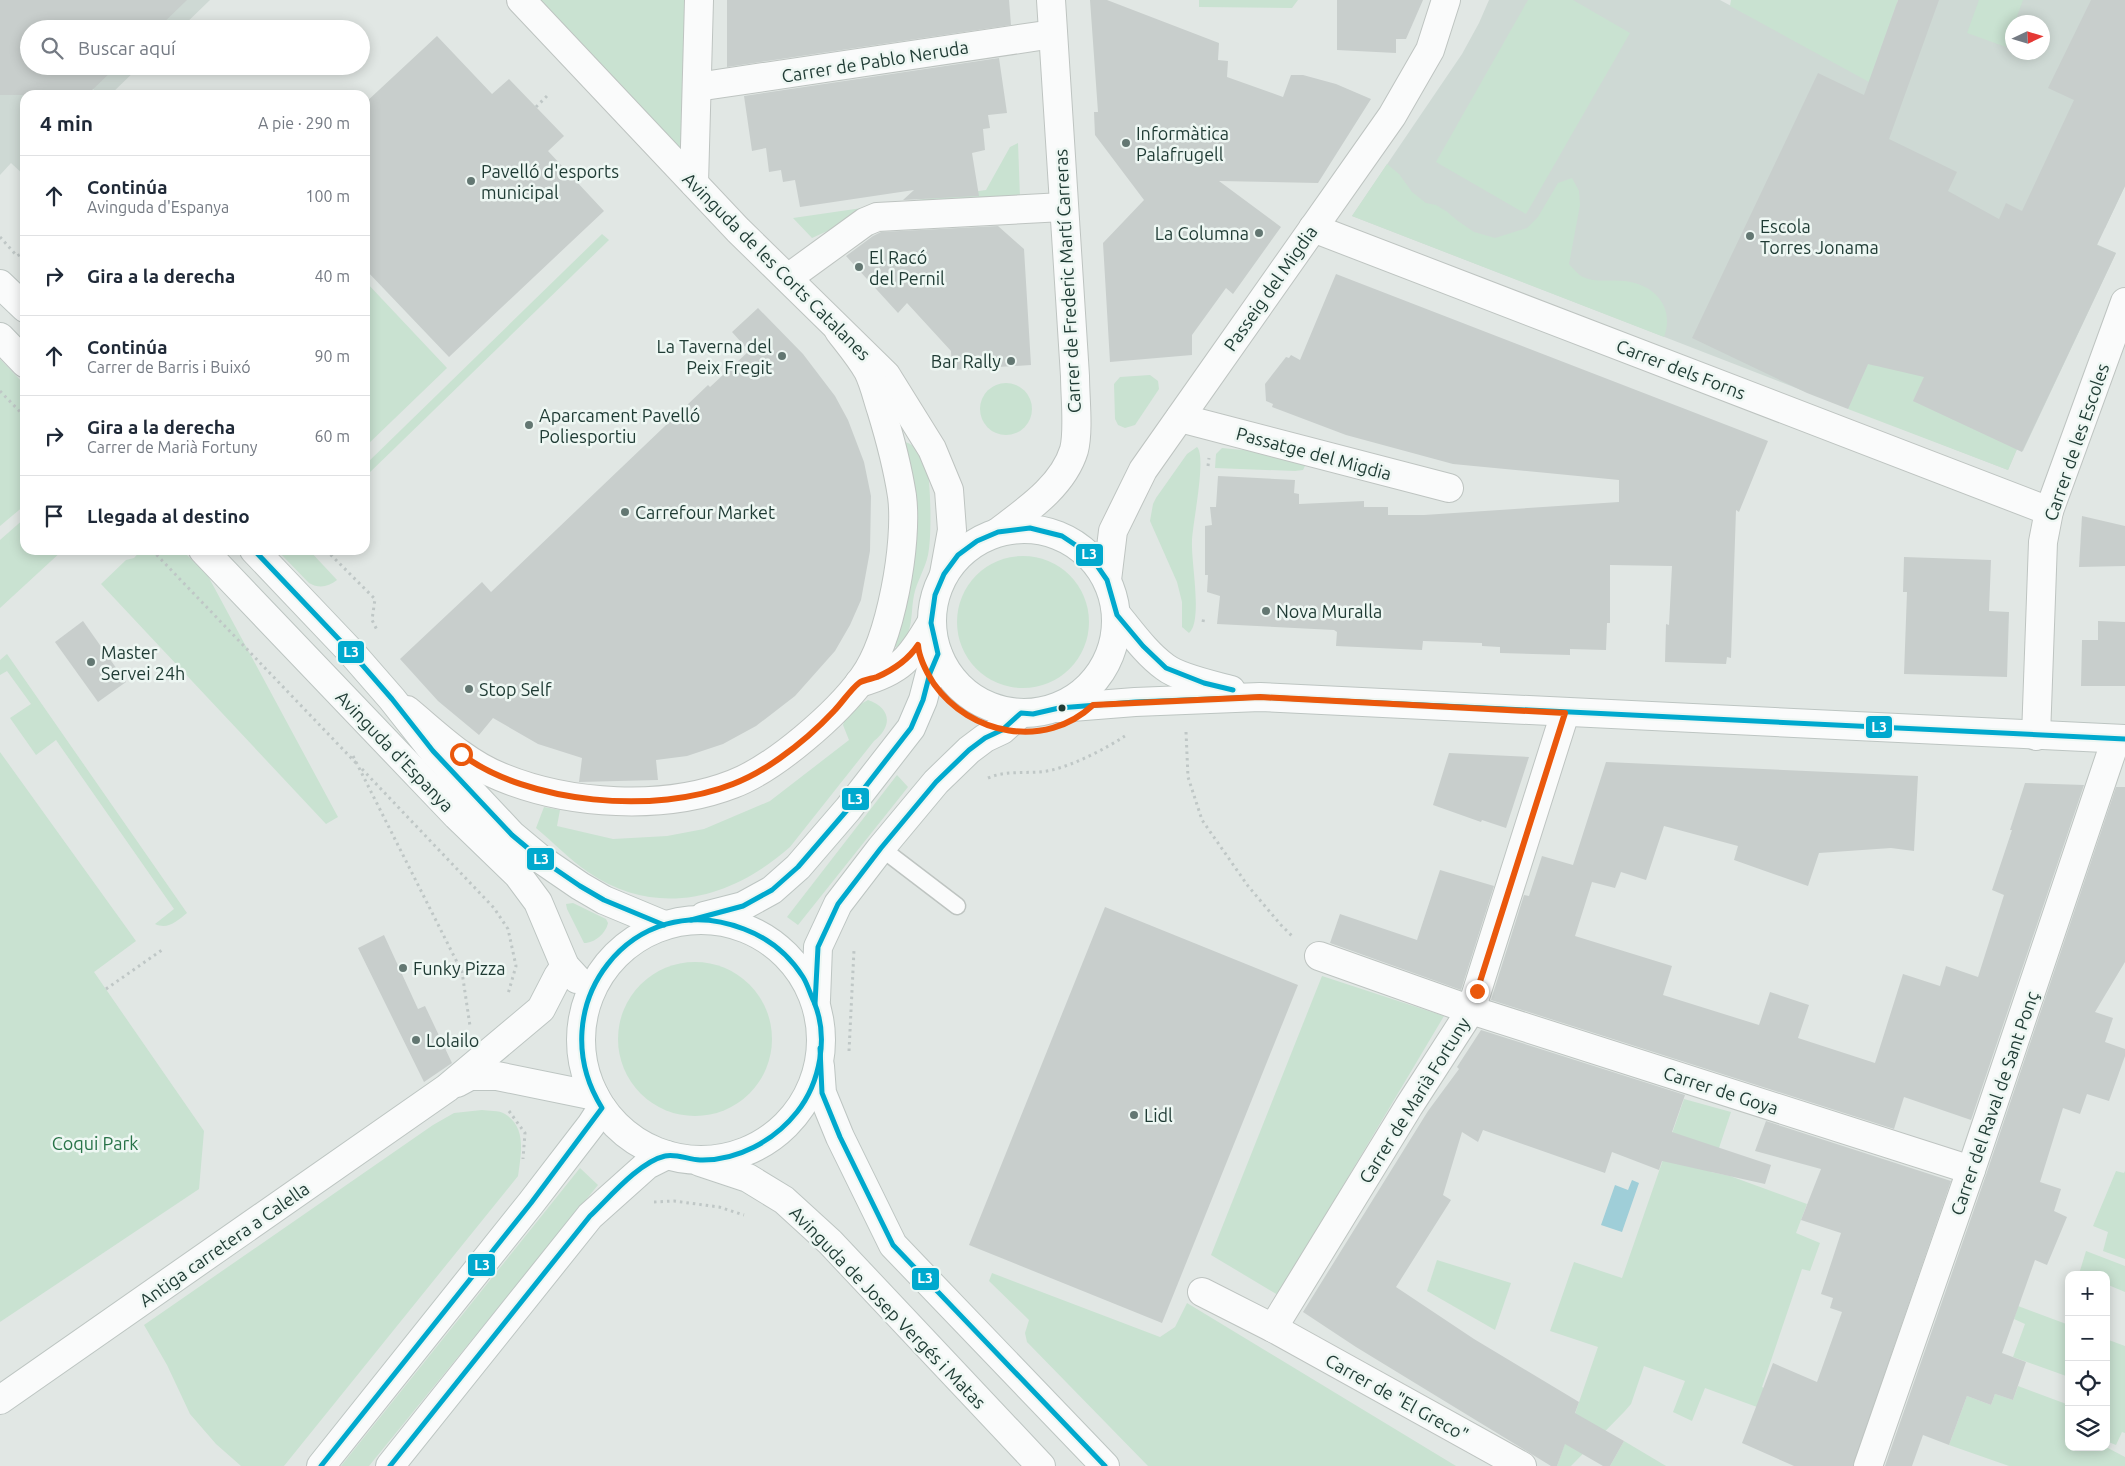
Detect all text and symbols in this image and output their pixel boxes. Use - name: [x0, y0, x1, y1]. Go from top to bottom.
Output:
- north arrow: [2005, 15, 2050, 60]
- search box: [20, 20, 370, 75]
- icon: search: [38, 34, 66, 62]
- street label: Carrer de Pablo Neruda: [780, 36, 970, 86]
- text: Buscar aquí: [78, 37, 176, 59]
- text: 4 min: [40, 111, 93, 135]
- text: A pie · 290 m: [258, 114, 350, 132]
- place label: Informàtica Palafrugell: [1136, 123, 1229, 164]
- marker: Informàtica Palafrugell: [1120, 137, 1132, 149]
- street label: Carrer de Frederic Martí Carreras: [1050, 148, 1084, 414]
- place label: Pavelló d'esports municipal: [481, 161, 619, 202]
- street label: Avinguda de les Corts Catalanes: [679, 168, 875, 364]
- marker: Pavelló d'esports municipal: [465, 175, 477, 187]
- text: Continúa: [87, 176, 168, 198]
- icon: ahead: [40, 182, 68, 210]
- text: 100 m: [305, 187, 350, 205]
- text: Avinguda d'Espanya: [87, 198, 229, 216]
- place label: Escola Torres Jonama: [1760, 216, 1879, 257]
- street label: Passeig del Migdia: [1219, 222, 1321, 354]
- place label: La Columna: [1155, 223, 1249, 243]
- marker: La Columna: [1253, 227, 1265, 239]
- marker: Escola Torres Jonama: [1744, 230, 1756, 242]
- place label: El Racó del Pernil: [869, 247, 945, 288]
- marker: El Racó del Pernil: [853, 261, 865, 273]
- icon: right: [40, 262, 68, 290]
- text: Gira a la derecha: [87, 265, 235, 287]
- text: 40 m: [314, 267, 350, 285]
- street label: Carrer dels Forns: [1614, 335, 1749, 403]
- text: Continúa: [87, 336, 168, 358]
- place label: La Taverna del Peix Fregit: [657, 336, 772, 377]
- icon: ahead: [40, 342, 68, 370]
- text: 90 m: [314, 347, 350, 365]
- marker: La Taverna del Peix Fregit: [776, 350, 788, 362]
- place label: Bar Rally: [931, 351, 1001, 371]
- marker: Bar Rally: [1005, 355, 1017, 367]
- text: Carrer de Barris i Buixó: [87, 358, 251, 376]
- street label: Carrer de les Escoles: [2040, 360, 2112, 523]
- place label: Aparcament Pavelló Poliesportiu: [539, 405, 700, 446]
- text: Gira a la derecha: [87, 416, 235, 438]
- marker: Aparcament Pavelló Poliesportiu: [523, 419, 535, 431]
- icon: right: [40, 422, 68, 450]
- street label: Passatge del Migdia: [1234, 423, 1394, 483]
- text: 60 m: [314, 427, 350, 445]
- text: Carrer de Marià Fortuny: [87, 438, 258, 456]
- icon: arrive: [40, 502, 68, 530]
- place label: Carrefour Market: [635, 502, 775, 522]
- text: Llegada al destino: [87, 505, 250, 527]
- marker: Carrefour Market: [619, 506, 631, 518]
- line badge: L3: [1075, 543, 1104, 567]
- text: L3: [1081, 546, 1097, 562]
- place label: Nova Muralla: [1276, 601, 1382, 621]
- marker: Nova Muralla: [1260, 605, 1272, 617]
- line badge: L3: [337, 640, 365, 664]
- place label: Master Servei 24h: [101, 642, 185, 683]
- text: L3: [343, 644, 359, 660]
- marker: Master Servei 24h: [85, 656, 97, 668]
- place label: Stop Self: [479, 679, 552, 699]
- marker: Stop Self: [463, 683, 475, 695]
- street label: Avinguda d'Espanya: [332, 686, 458, 816]
- unlabelled marker: [1057, 703, 1067, 713]
- line badge: L3: [1865, 715, 1893, 739]
- text: L3: [1871, 719, 1887, 735]
- route start: [450, 743, 473, 766]
- line badge: L3: [841, 787, 870, 811]
- text: L3: [847, 791, 863, 807]
- line badge: L3: [526, 847, 555, 871]
- text: L3: [533, 851, 549, 867]
- place label: Funky Pizza: [413, 958, 506, 978]
- marker: Funky Pizza: [397, 962, 409, 974]
- route end: [1466, 980, 1489, 1003]
- street label: Carrer del Raval de Sant Ponç: [1946, 988, 2042, 1218]
- street label: Carrer de Marià Fortuny: [1355, 1013, 1473, 1187]
- place label: Lolailo: [426, 1030, 479, 1050]
- marker: Lolailo: [410, 1034, 422, 1046]
- street label: Carrer de Goya: [1661, 1062, 1781, 1118]
- place label: Lidl: [1144, 1105, 1173, 1125]
- marker: Lidl: [1128, 1109, 1140, 1121]
- park label: Coqui Park: [52, 1133, 138, 1153]
- street label: Antiga carretera a Calella: [135, 1178, 313, 1310]
- street label: Avinguda de Josep Vergés i Matas: [786, 1202, 990, 1412]
- line badge: L3: [467, 1253, 496, 1277]
- text: L3: [474, 1257, 490, 1273]
- line badge: L3: [911, 1267, 940, 1291]
- text: L3: [917, 1270, 933, 1286]
- map controls: [2065, 1271, 2110, 1451]
- button: +: [2065, 1271, 2110, 1316]
- button: −: [2065, 1316, 2110, 1361]
- street label: Carrer de "El Greco": [1322, 1349, 1472, 1445]
- button: locate: [2065, 1361, 2110, 1406]
- button: layers: [2065, 1406, 2110, 1451]

